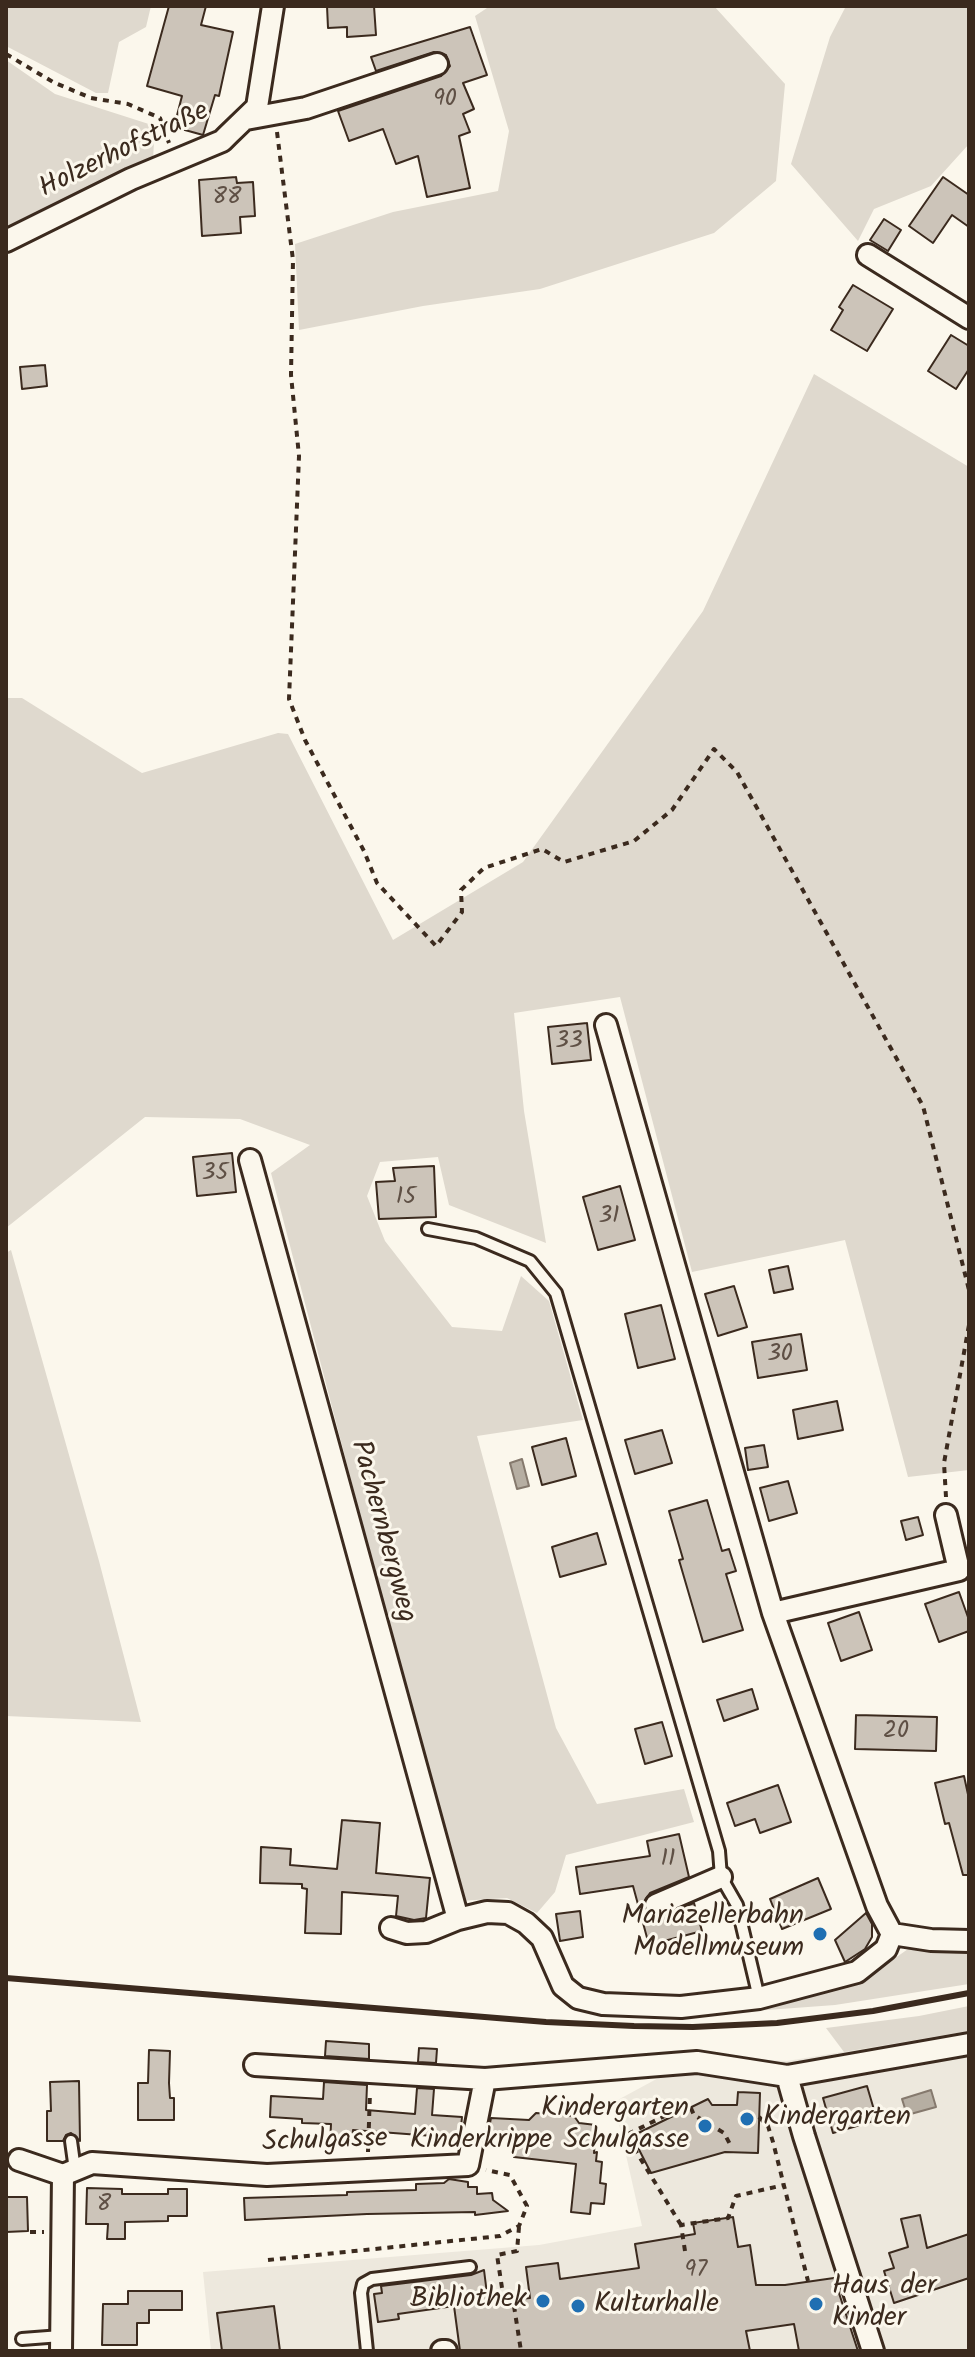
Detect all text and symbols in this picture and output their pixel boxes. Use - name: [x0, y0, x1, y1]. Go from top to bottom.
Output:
- house number: 90: [433, 87, 457, 115]
- street label: Holzerhofstraße: [35, 96, 215, 208]
- house number: 88: [213, 185, 241, 213]
- house number: 33: [555, 1029, 583, 1057]
- house number: 35: [202, 1161, 228, 1189]
- house number: 15: [396, 1185, 416, 1213]
- house number: 31: [598, 1204, 620, 1232]
- house number: 30: [767, 1342, 793, 1370]
- street label: Pachernbergweg: [341, 1437, 421, 1627]
- house number: 20: [883, 1719, 909, 1747]
- house number: 11: [660, 1847, 676, 1875]
- place label: Mariazellerbahn Modellmuseum: [621, 1901, 804, 1967]
- marker: Mariazellerbahn Modellmuseum: [811, 1925, 829, 1943]
- place label: Kindergarten Kinderkrippe Schulgasse: [410, 2093, 689, 2159]
- place label: Kindergarten: [763, 2102, 911, 2136]
- marker: Kindergarten: [738, 2110, 756, 2128]
- marker: Kindergarten Kinderkrippe Schulgasse: [696, 2117, 714, 2135]
- street label: Schulgasse: [262, 2124, 388, 2162]
- house number: 8: [97, 2192, 111, 2220]
- house number: 97: [685, 2258, 707, 2286]
- place label: Haus der Kinder: [832, 2271, 936, 2337]
- place label: Bibliothek: [410, 2284, 527, 2318]
- place label: Kulturhalle: [594, 2289, 719, 2323]
- marker: Bibliothek: [534, 2292, 552, 2310]
- marker: Haus der Kinder: [807, 2295, 825, 2313]
- marker: Kulturhalle: [569, 2297, 587, 2315]

